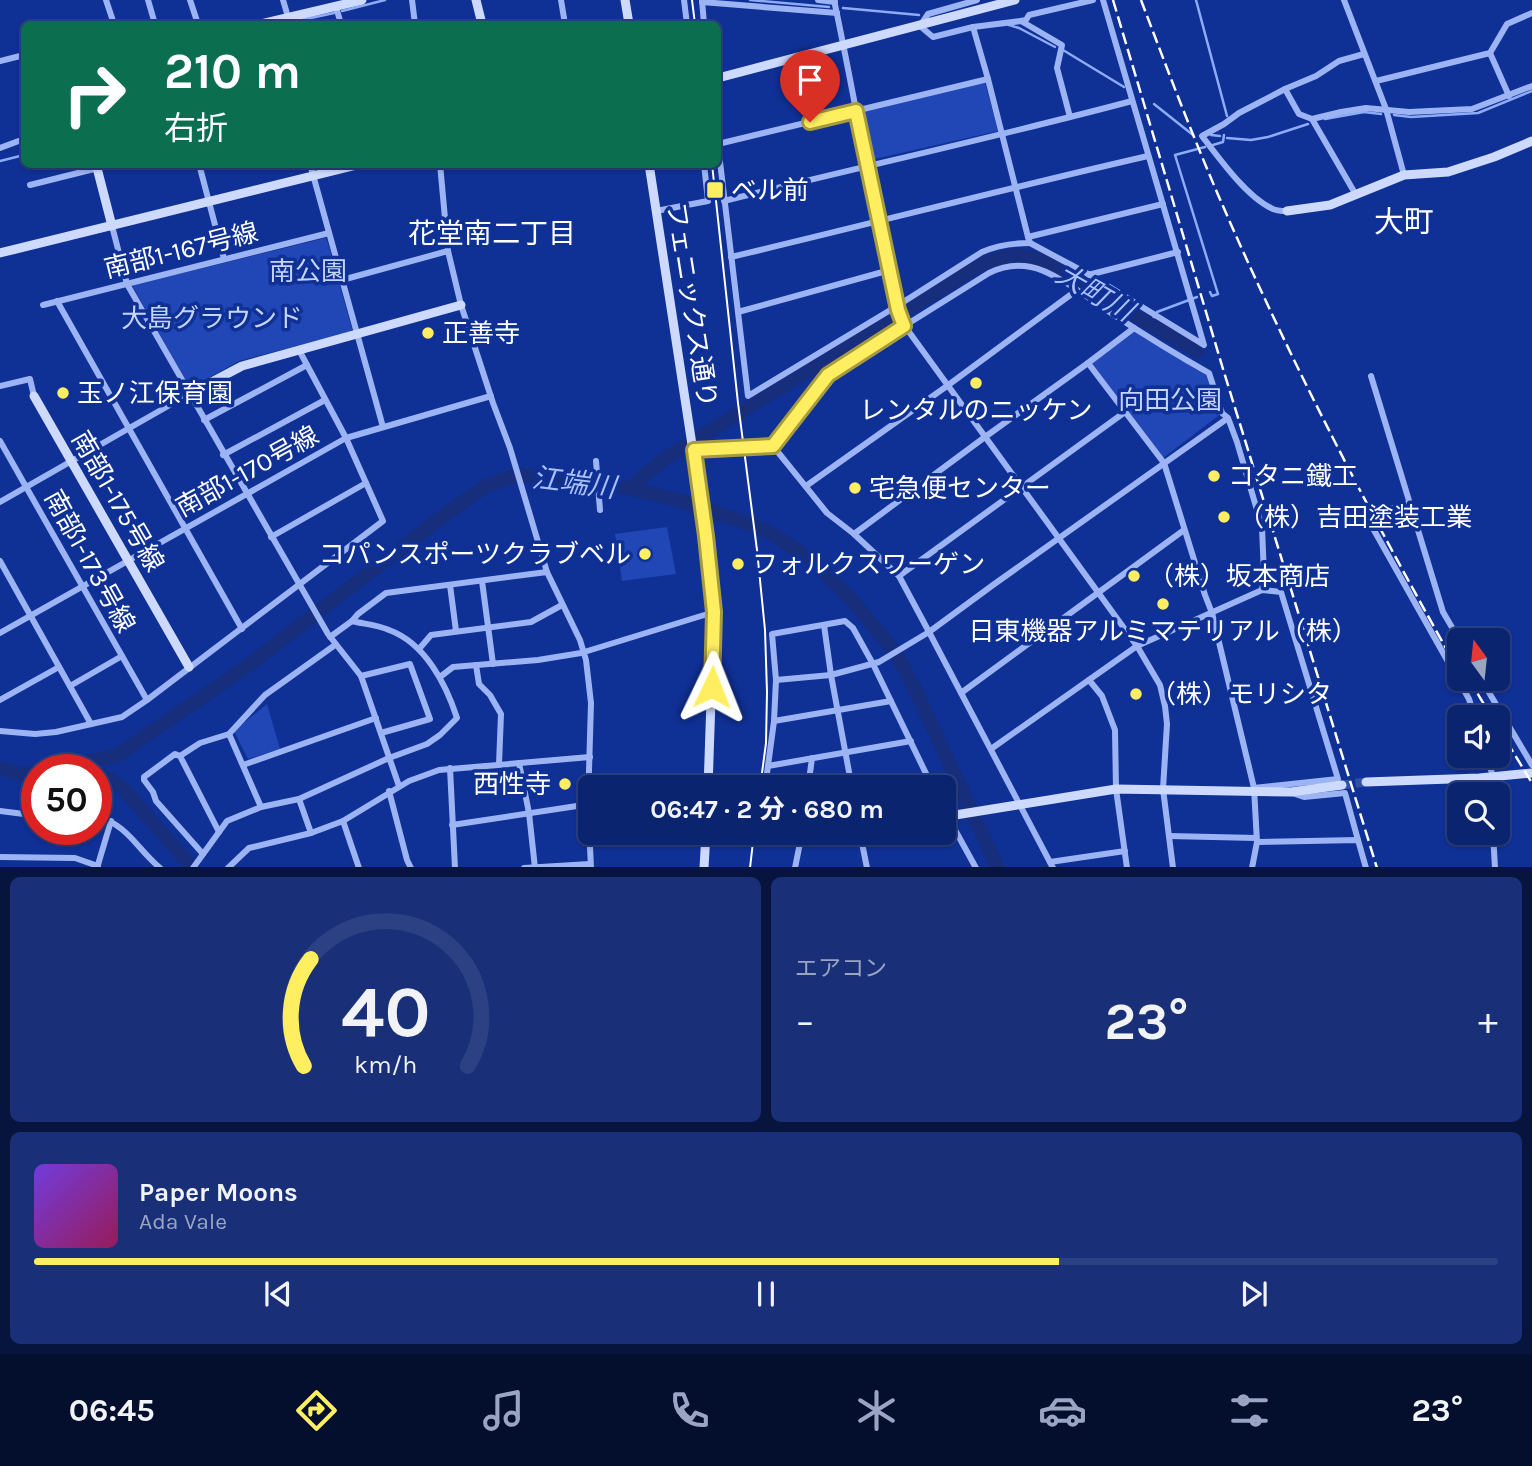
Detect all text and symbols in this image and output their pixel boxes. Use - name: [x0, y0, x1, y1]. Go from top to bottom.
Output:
- text: 210 m: [164, 43, 301, 100]
- icon: right: [49, 49, 140, 140]
- pin: [780, 50, 840, 122]
- icon: arrive: [791, 61, 829, 99]
- text: 右折: [164, 110, 228, 147]
- place label: ベル前: [731, 175, 809, 206]
- marker: ベル前: [705, 180, 725, 200]
- street label: フェニックス通り: [660, 200, 723, 410]
- district label: 大町: [1374, 204, 1434, 240]
- street label: 南部1-167号線: [101, 216, 261, 285]
- district label: 花堂南二丁目: [408, 217, 576, 250]
- park label: 南公園: [269, 256, 347, 287]
- water label: 大町川: [1050, 257, 1142, 329]
- park label: 大島グラウンド: [121, 303, 303, 334]
- place label: 正善寺: [442, 318, 520, 349]
- marker: 正善寺: [420, 325, 436, 341]
- marker: レンタルのニッケン: [968, 375, 984, 391]
- place label: 玉ノ江保育園: [77, 378, 233, 409]
- marker: 玉ノ江保育園: [55, 385, 71, 401]
- park label: 向田公園: [1118, 385, 1222, 416]
- place label: レンタルのニッケン: [859, 395, 1093, 426]
- street label: 南部1-170号線: [171, 420, 324, 523]
- street label: 南部1-175号線: [65, 425, 170, 577]
- water label: 江端川: [530, 461, 621, 504]
- place label: コタニ鐵工: [1228, 461, 1358, 492]
- marker: コタニ鐵工: [1206, 468, 1222, 484]
- place label: 宅急便センター: [869, 473, 1051, 504]
- marker: 宅急便センター: [847, 480, 863, 496]
- street label: 南部1-173号線: [38, 485, 141, 638]
- place label: （株）吉田塗装工業: [1238, 502, 1472, 533]
- marker: （株）吉田塗装工業: [1216, 509, 1232, 525]
- place label: コパンスポーツクラブベル: [319, 539, 631, 570]
- marker: コパンスポーツクラブベル: [637, 546, 653, 562]
- place label: フォルクスワーゲン: [752, 549, 985, 580]
- marker: フォルクスワーゲン: [730, 556, 746, 572]
- place label: （株）坂本商店: [1148, 561, 1330, 592]
- marker: （株）坂本商店: [1126, 568, 1142, 584]
- marker: 日東機器アルミマテリアル（株）: [1155, 596, 1171, 612]
- place label: 日東機器アルミマテリアル（株）: [968, 616, 1358, 647]
- north arrow: [1447, 628, 1510, 691]
- map controls: [1447, 628, 1510, 845]
- position arrow: [675, 650, 749, 724]
- place label: （株）モリシタ: [1150, 679, 1332, 710]
- marker: （株）モリシタ: [1128, 686, 1144, 702]
- button: sound: [1447, 705, 1510, 768]
- speed limit sign: 50: [21, 754, 112, 845]
- place label: 西性寺: [473, 769, 551, 800]
- marker: 西性寺: [557, 776, 573, 792]
- button: search: [1447, 782, 1510, 845]
- text: 06:47 · 2 分 · 680 m: [650, 794, 884, 825]
- text: エアコン: [795, 955, 887, 982]
- text: 40: [341, 969, 430, 1054]
- text: 23°: [1104, 991, 1189, 1052]
- text: −: [795, 999, 815, 1044]
- text: +: [1478, 999, 1498, 1044]
- text: km/h: [354, 1049, 417, 1078]
- text: Paper Moons: [139, 1177, 298, 1208]
- text: Ada Vale: [139, 1208, 227, 1235]
- icon: previous: [259, 1275, 297, 1313]
- icon: pause: [747, 1275, 785, 1313]
- icon: next: [1235, 1275, 1273, 1313]
- icon: directions: [292, 1386, 341, 1435]
- icon: music: [479, 1386, 528, 1435]
- icon: phone: [665, 1386, 714, 1435]
- icon: climate: [852, 1386, 901, 1435]
- icon: car: [1038, 1386, 1087, 1435]
- icon: filters: [1225, 1386, 1274, 1435]
- text: 06:45: [69, 1392, 155, 1429]
- text: 23°: [1411, 1392, 1463, 1429]

